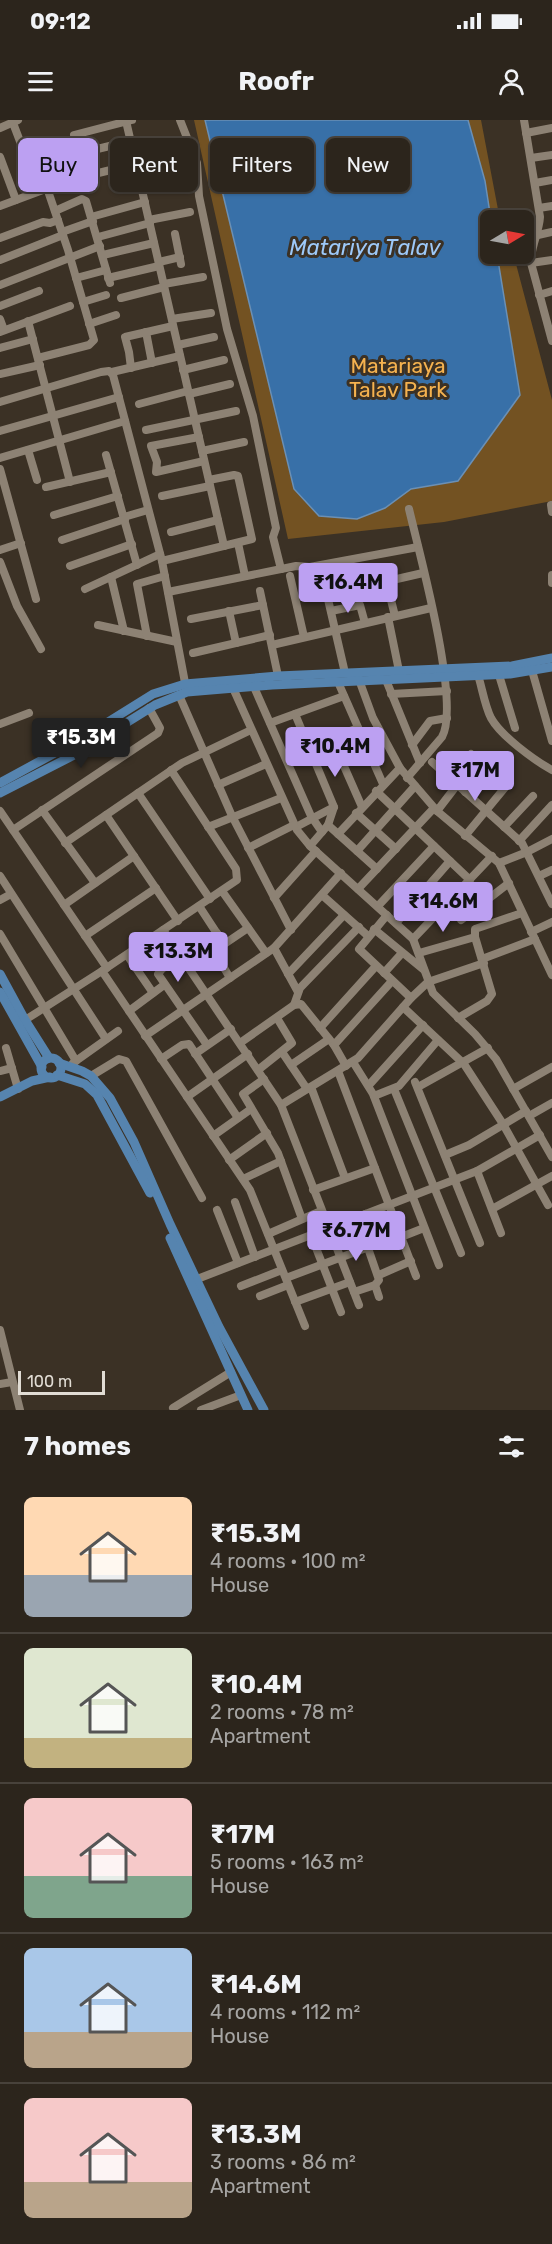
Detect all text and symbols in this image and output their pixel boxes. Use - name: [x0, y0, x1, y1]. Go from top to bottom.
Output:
- text: 09:12: [30, 8, 91, 35]
- icon: menu: [24, 65, 57, 98]
- text: Roofr: [238, 65, 314, 97]
- icon: person: [495, 65, 528, 98]
- chip: Buy: [18, 138, 98, 192]
- chip: Rent: [110, 138, 198, 192]
- chip: Filters: [210, 138, 314, 192]
- chip: New: [326, 138, 410, 192]
- north arrow: [480, 210, 534, 264]
- map controls: [480, 210, 534, 264]
- water label: Matariya Talav: [289, 234, 442, 261]
- park label: Matariaya Talav Park: [349, 353, 447, 402]
- pin: ₹16.4M: [299, 563, 397, 614]
- text: ₹16.4M: [313, 570, 383, 594]
- pin: ₹15.3M: [32, 718, 130, 769]
- text: ₹15.3M: [46, 725, 116, 749]
- pin: ₹10.4M: [286, 727, 384, 778]
- text: ₹10.4M: [299, 734, 371, 758]
- pin: ₹17M: [439, 751, 511, 802]
- text: ₹17M: [450, 758, 500, 782]
- pin: ₹14.6M: [394, 882, 492, 933]
- text: ₹14.6M: [408, 889, 478, 913]
- pin: ₹13.3M: [129, 932, 227, 983]
- text: ₹13.3M: [143, 939, 213, 963]
- pin: ₹6.77M: [307, 1211, 405, 1262]
- text: ₹6.77M: [321, 1218, 391, 1242]
- scale bar: [18, 1368, 105, 1396]
- text: 100 m: [27, 1372, 72, 1391]
- icon: filters: [495, 1430, 528, 1463]
- text: 7 homes: [24, 1431, 131, 1462]
- text: ₹15.3M: [210, 1518, 301, 1549]
- icon: home: [72, 1521, 144, 1593]
- text: 4 rooms · 100 m²: [210, 1549, 366, 1573]
- text: House: [210, 1573, 269, 1597]
- text: ₹10.4M: [210, 1669, 303, 1700]
- icon: home: [72, 1672, 144, 1744]
- text: 2 rooms · 78 m²: [210, 1700, 354, 1724]
- text: Apartment: [210, 1724, 311, 1748]
- text: ₹17M: [210, 1819, 275, 1850]
- icon: home: [72, 1822, 144, 1894]
- text: 5 rooms · 163 m²: [210, 1850, 364, 1874]
- text: House: [210, 1874, 269, 1898]
- text: ₹14.6M: [210, 1969, 302, 2000]
- icon: home: [72, 1972, 144, 2044]
- text: 4 rooms · 112 m²: [210, 2000, 360, 2024]
- text: House: [210, 2024, 269, 2048]
- text: ₹13.3M: [210, 2119, 302, 2150]
- icon: home: [72, 2122, 144, 2194]
- text: 3 rooms · 86 m²: [210, 2150, 356, 2174]
- text: Apartment: [210, 2174, 311, 2198]

